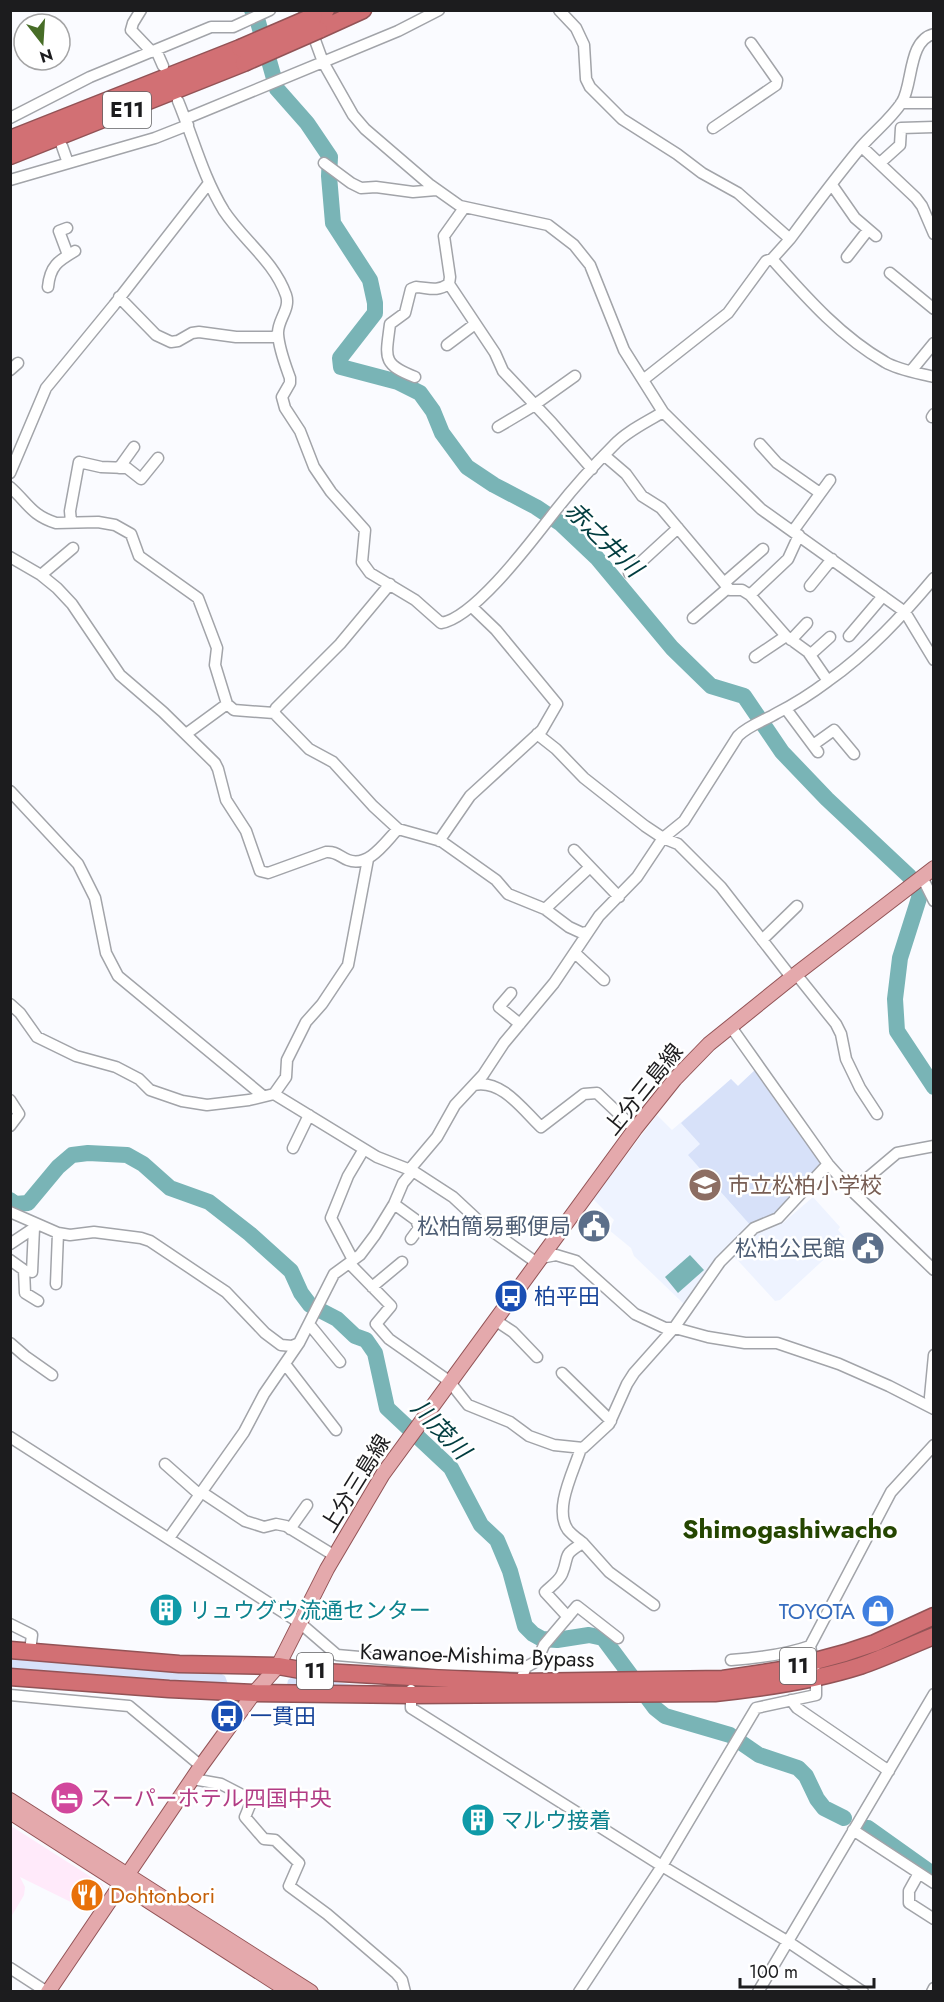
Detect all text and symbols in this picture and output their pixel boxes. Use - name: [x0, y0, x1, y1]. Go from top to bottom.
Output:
- north arrow: [12, 12, 72, 72]
- text: N: [37, 43, 56, 69]
- road number: E11: [103, 92, 151, 128]
- water label: 赤之井川: [557, 493, 653, 587]
- street label: 上分三島線: [596, 1036, 690, 1142]
- school or university icon: 市立松柏小学校: [687, 1167, 723, 1203]
- place label: 市立松柏小学校: [728, 1169, 882, 1201]
- public building icon: 松柏簡易郵便局: [576, 1208, 612, 1244]
- place label: 松柏簡易郵便局: [417, 1210, 571, 1242]
- public building icon: 松柏公民館: [850, 1230, 886, 1266]
- place label: 松柏公民館: [735, 1232, 845, 1264]
- bus stop icon: 柏平田: [493, 1278, 529, 1314]
- place label: 柏平田: [534, 1280, 600, 1312]
- water label: 川茂川: [403, 1391, 481, 1469]
- street label: 上分三島線: [312, 1428, 398, 1538]
- district label: Shimogashiwacho: [682, 1510, 898, 1548]
- building icon: リュウグウ流通センター: [148, 1592, 184, 1628]
- shop icon: TOYOTA: [860, 1593, 896, 1629]
- place label: リュウグウ流通センター: [189, 1594, 431, 1626]
- place label: TOYOTA: [779, 1595, 855, 1627]
- street label: Kawanoe-Mishima Bypass: [359, 1635, 595, 1675]
- road number: 11: [780, 1648, 816, 1684]
- road number: 11: [297, 1653, 333, 1689]
- bus stop icon: 一貫田: [209, 1698, 245, 1734]
- place label: 一貫田: [250, 1700, 316, 1732]
- hotel icon: スーパーホテル四国中央: [49, 1780, 85, 1816]
- place label: スーパーホテル四国中央: [90, 1782, 332, 1814]
- building icon: マルウ接着: [460, 1802, 496, 1838]
- place label: マルウ接着: [501, 1804, 611, 1836]
- restaurant icon: Dohtonbori: [69, 1877, 105, 1913]
- place label: Dohtonbori: [110, 1879, 215, 1911]
- scale bar: [740, 1951, 874, 1989]
- text: 100 m: [749, 1959, 798, 1985]

